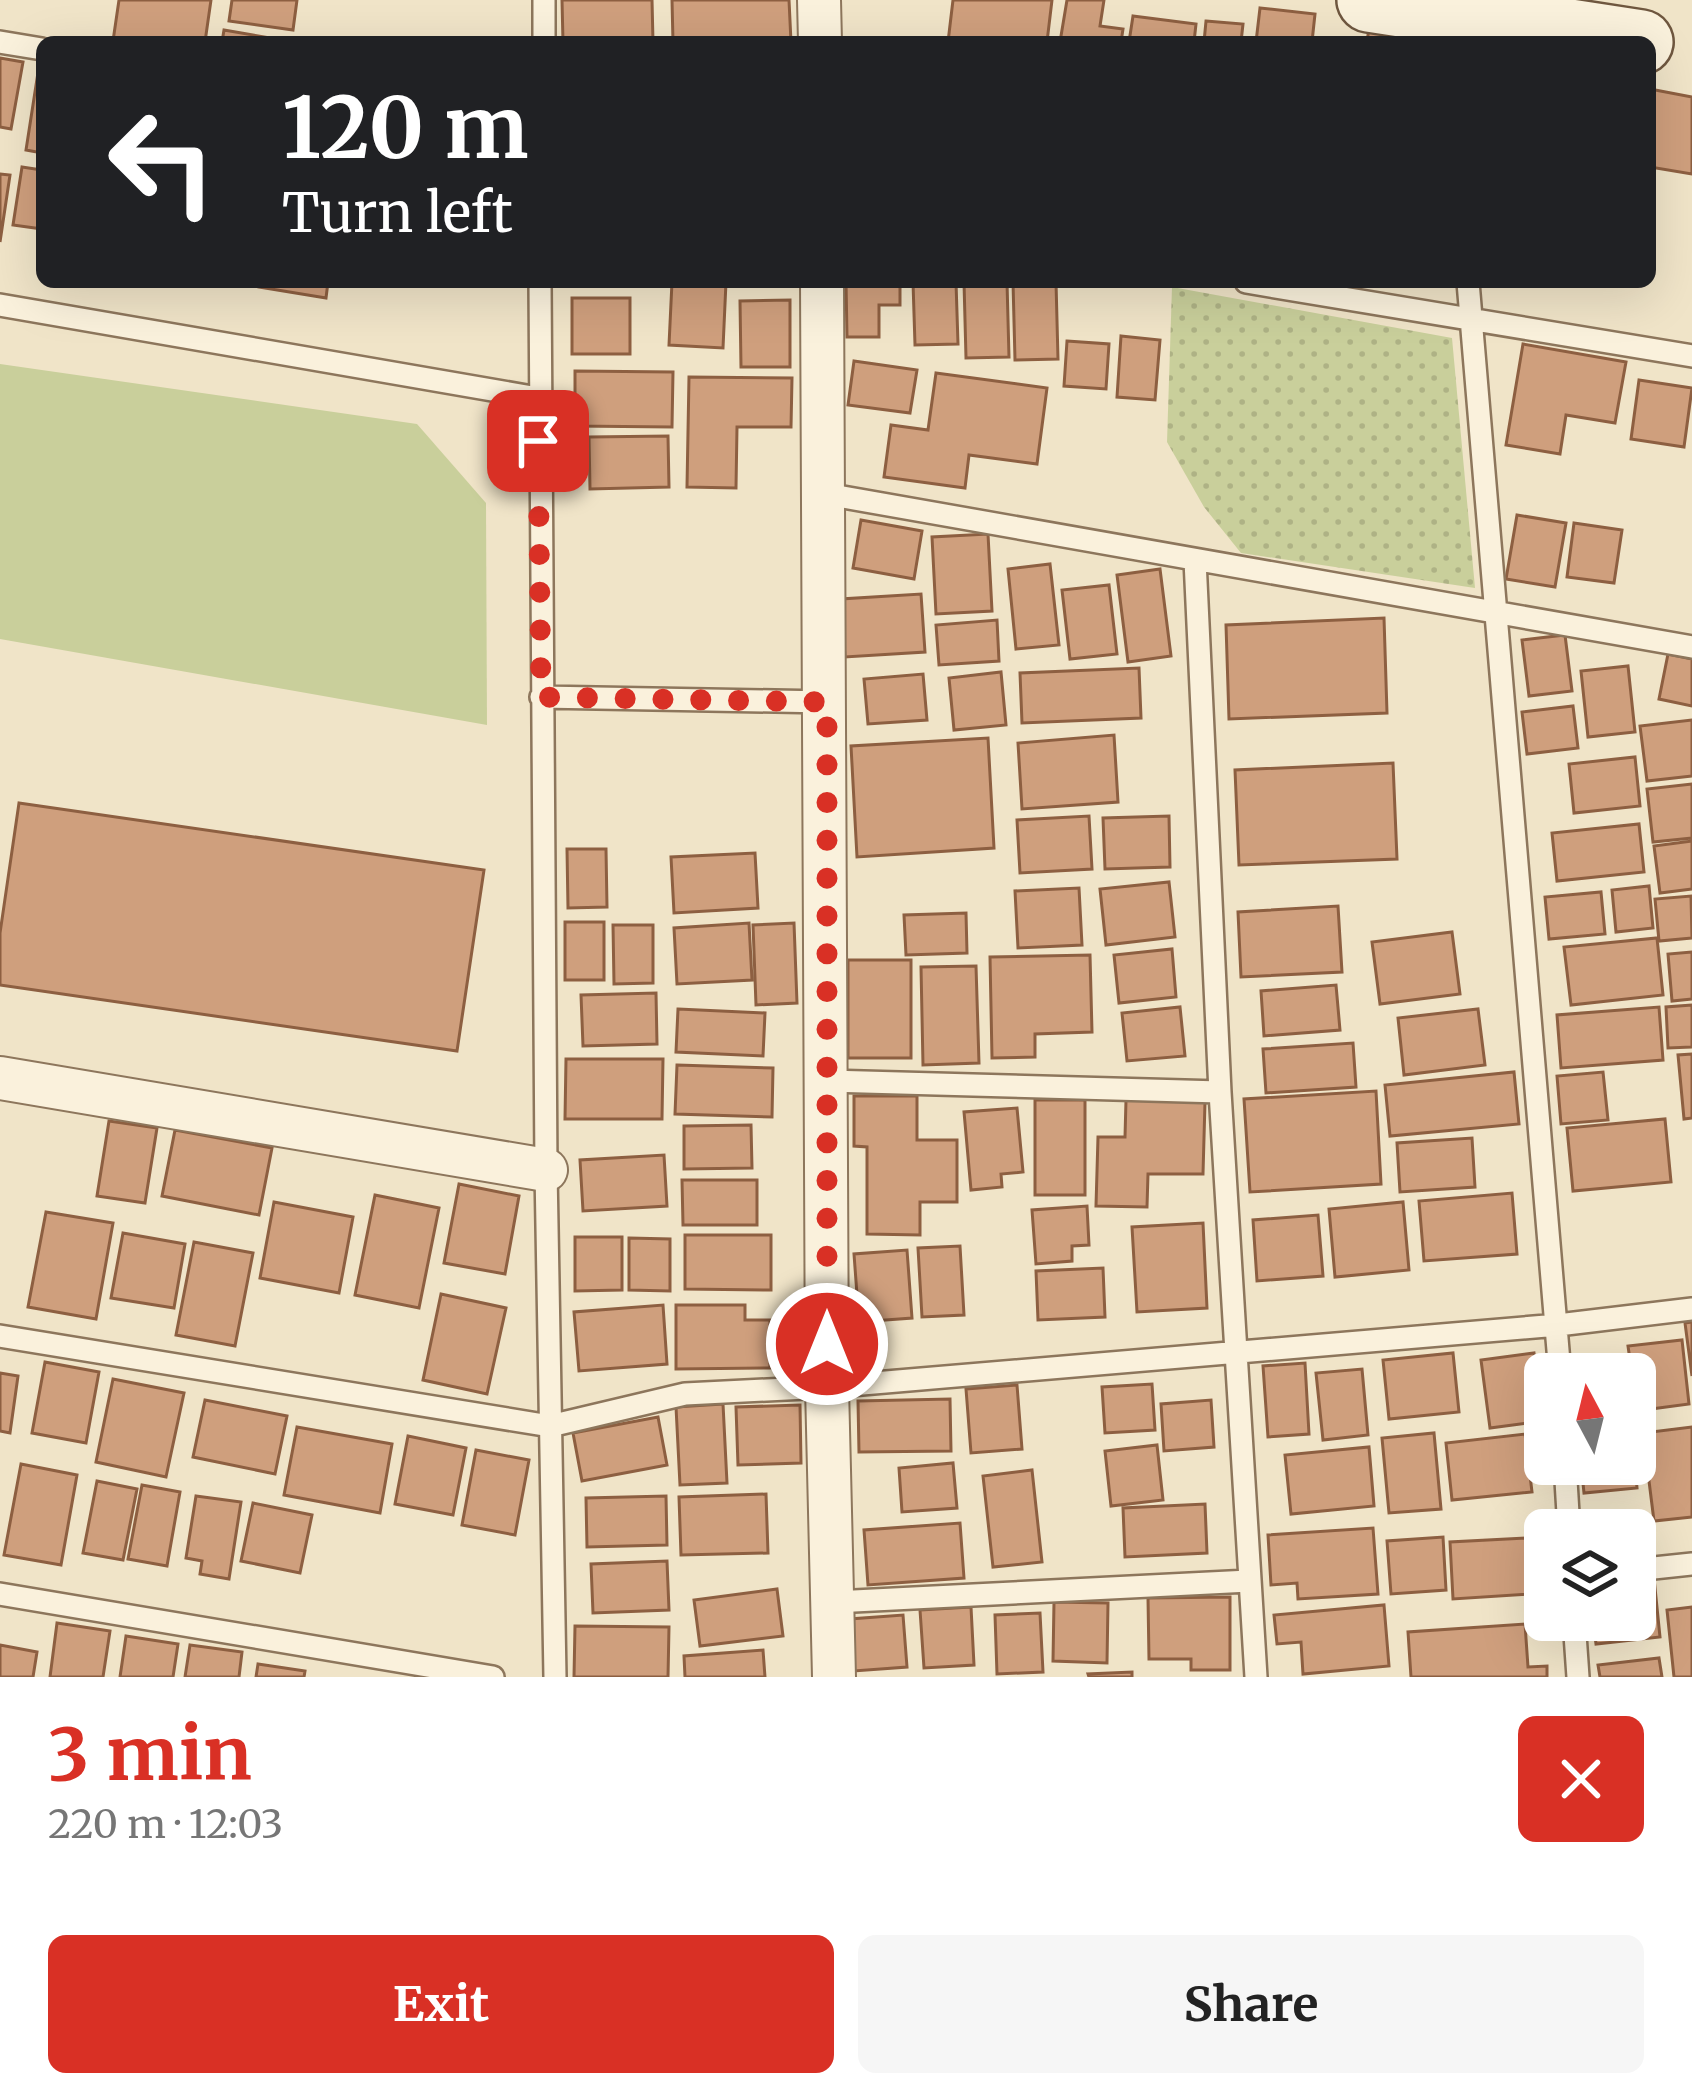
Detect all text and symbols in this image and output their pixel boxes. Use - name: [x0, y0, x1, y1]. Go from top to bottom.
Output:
- text: 120 m: [282, 75, 529, 181]
- icon: left: [84, 84, 240, 240]
- text: Turn left: [282, 179, 513, 247]
- pin: [487, 390, 589, 492]
- icon: arrive: [505, 408, 571, 474]
- position arrow: [764, 1281, 890, 1407]
- north arrow: [1524, 1353, 1656, 1485]
- map controls: [1524, 1353, 1656, 1641]
- button: layers: [1524, 1509, 1656, 1641]
- text: 3 min: [48, 1709, 252, 1800]
- button: close: [1518, 1716, 1644, 1842]
- text: 220 m · 12:03: [48, 1800, 283, 1849]
- button: Exit: [48, 1935, 834, 2073]
- button: Share: [858, 1935, 1644, 2073]

